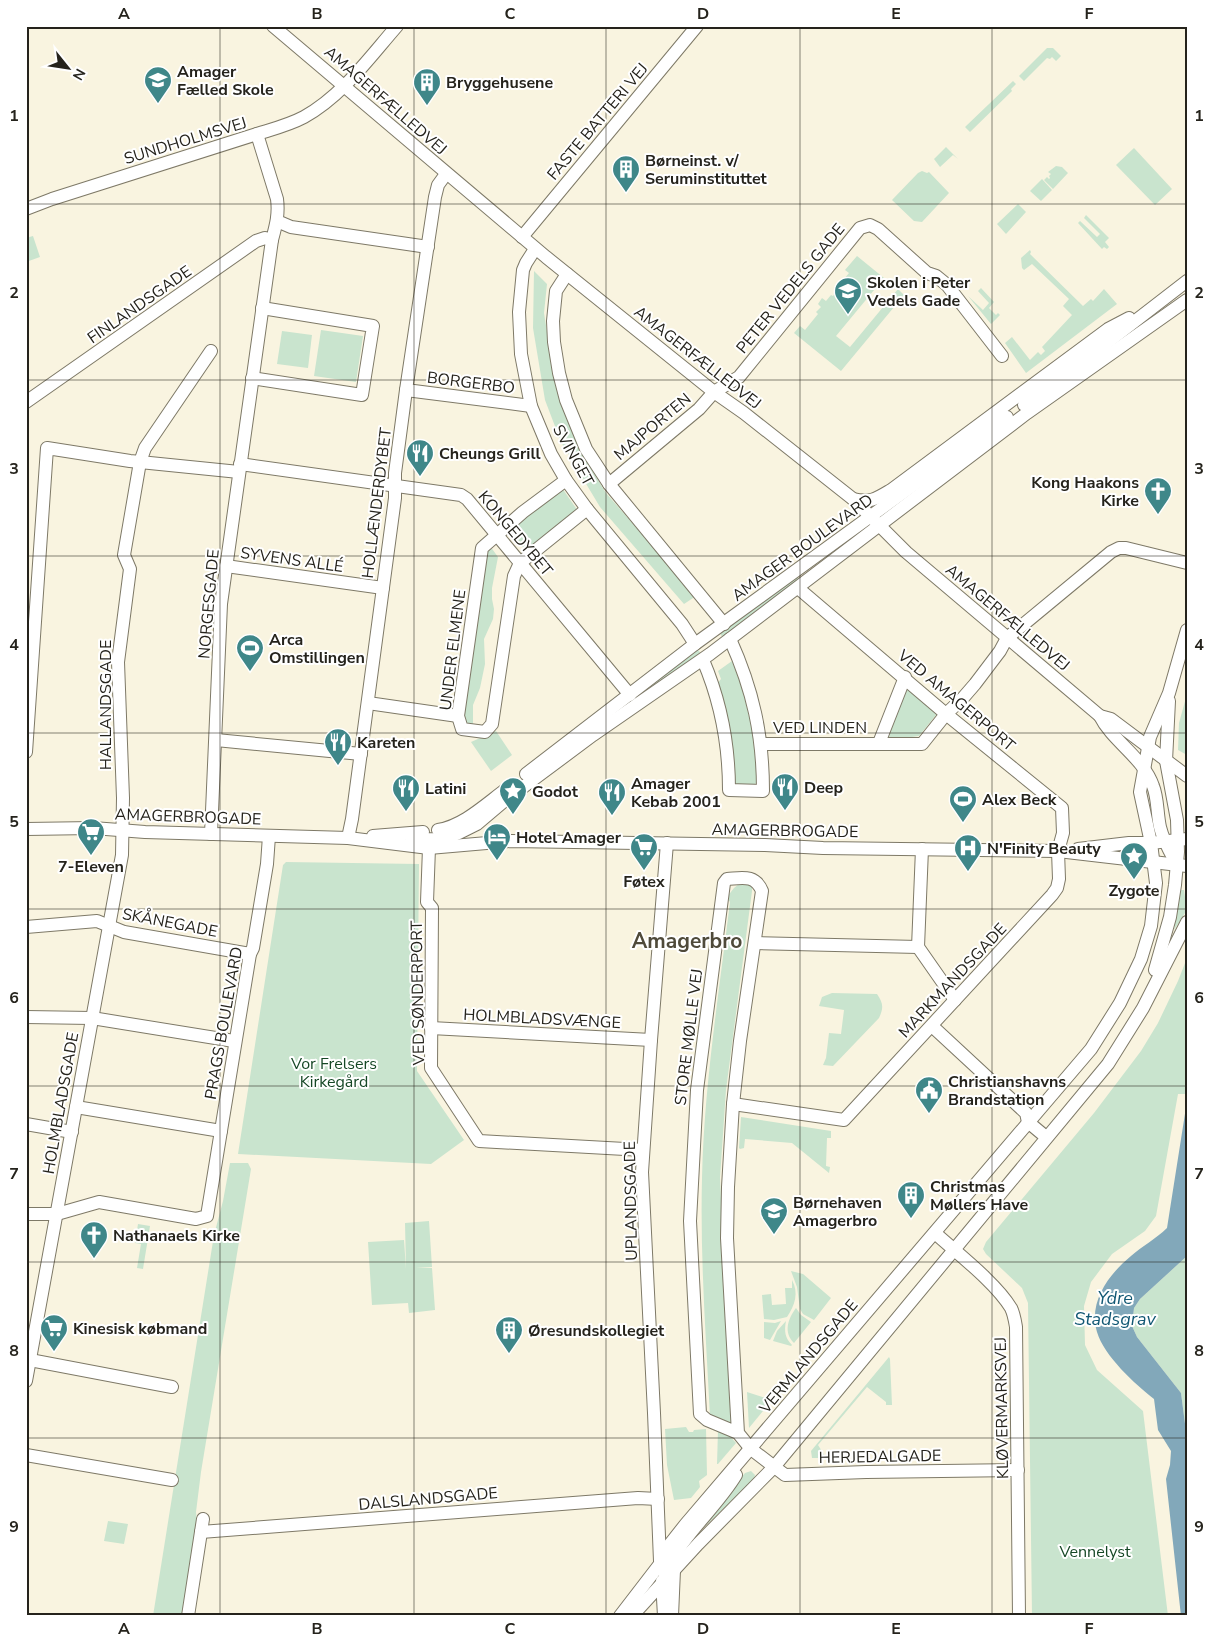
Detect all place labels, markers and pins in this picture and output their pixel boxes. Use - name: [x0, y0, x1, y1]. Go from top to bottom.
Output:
- place label: Amager Fælled Skole: [177, 61, 274, 101]
- school or university icon: Amager Fælled Skole: [143, 65, 173, 104]
- building icon: Bryggehusene: [412, 67, 442, 106]
- place label: Bryggehusene: [446, 72, 553, 94]
- place label: Børneinst. v/ Seruminstituttet: [645, 150, 768, 190]
- building icon: Børneinst. v/ Seruminstituttet: [611, 154, 641, 193]
- place label: Skolen i Peter Vedels Gade: [866, 272, 971, 312]
- school or university icon: Skolen i Peter Vedels Gade: [833, 276, 863, 315]
- restaurant icon: Cheungs Grill: [405, 438, 435, 477]
- place label: Cheungs Grill: [439, 443, 541, 465]
- place label: Kong Haakons Kirke: [1031, 472, 1139, 512]
- church icon: Kong Haakons Kirke: [1143, 476, 1173, 515]
- place label: Arca Omstillingen: [269, 629, 365, 669]
- sports icon: Arca Omstillingen: [235, 633, 265, 672]
- restaurant icon: Kareten: [323, 727, 353, 766]
- place label: Kareten: [357, 732, 415, 754]
- restaurant icon: Deep: [770, 772, 800, 811]
- restaurant icon: Latini: [391, 773, 421, 812]
- place label: Amager Kebab 2001: [631, 773, 721, 813]
- place icon: Godot: [498, 776, 528, 815]
- restaurant icon: Amager Kebab 2001: [597, 777, 627, 816]
- place label: Deep: [804, 777, 843, 799]
- place label: Latini: [425, 778, 466, 800]
- place label: Godot: [532, 781, 579, 803]
- sports icon: Alex Beck: [948, 784, 978, 823]
- place label: Alex Beck: [982, 789, 1057, 811]
- supermarket icon: 7-Eleven: [76, 817, 106, 856]
- hotel icon: Hotel Amager: [482, 822, 512, 861]
- place label: Hotel Amager: [516, 827, 622, 849]
- supermarket icon: Føtex: [629, 832, 659, 871]
- hospital icon: N'Finity Beauty: [953, 833, 983, 872]
- place label: N'Finity Beauty: [987, 838, 1101, 860]
- place icon: Zygote: [1119, 841, 1149, 880]
- place label: 7-Eleven: [58, 856, 124, 878]
- place label: Føtex: [623, 871, 665, 893]
- place label: Zygote: [1109, 880, 1160, 902]
- place label: Christianshavns Brandstation: [948, 1071, 1066, 1111]
- public building icon: Christianshavns Brandstation: [914, 1075, 944, 1114]
- place label: Christmas Møllers Have: [930, 1176, 1029, 1216]
- building icon: Christmas Møllers Have: [896, 1180, 926, 1219]
- place label: Børnehaven Amagerbro: [793, 1192, 882, 1232]
- school or university icon: Børnehaven Amagerbro: [759, 1196, 789, 1235]
- church icon: Nathanaels Kirke: [79, 1220, 109, 1259]
- place label: Nathanaels Kirke: [113, 1225, 240, 1247]
- supermarket icon: Kinesisk købmand: [39, 1313, 69, 1352]
- building icon: Øresundskollegiet: [494, 1315, 524, 1354]
- place label: Kinesisk købmand: [73, 1318, 207, 1340]
- place label: Øresundskollegiet: [528, 1320, 665, 1342]

